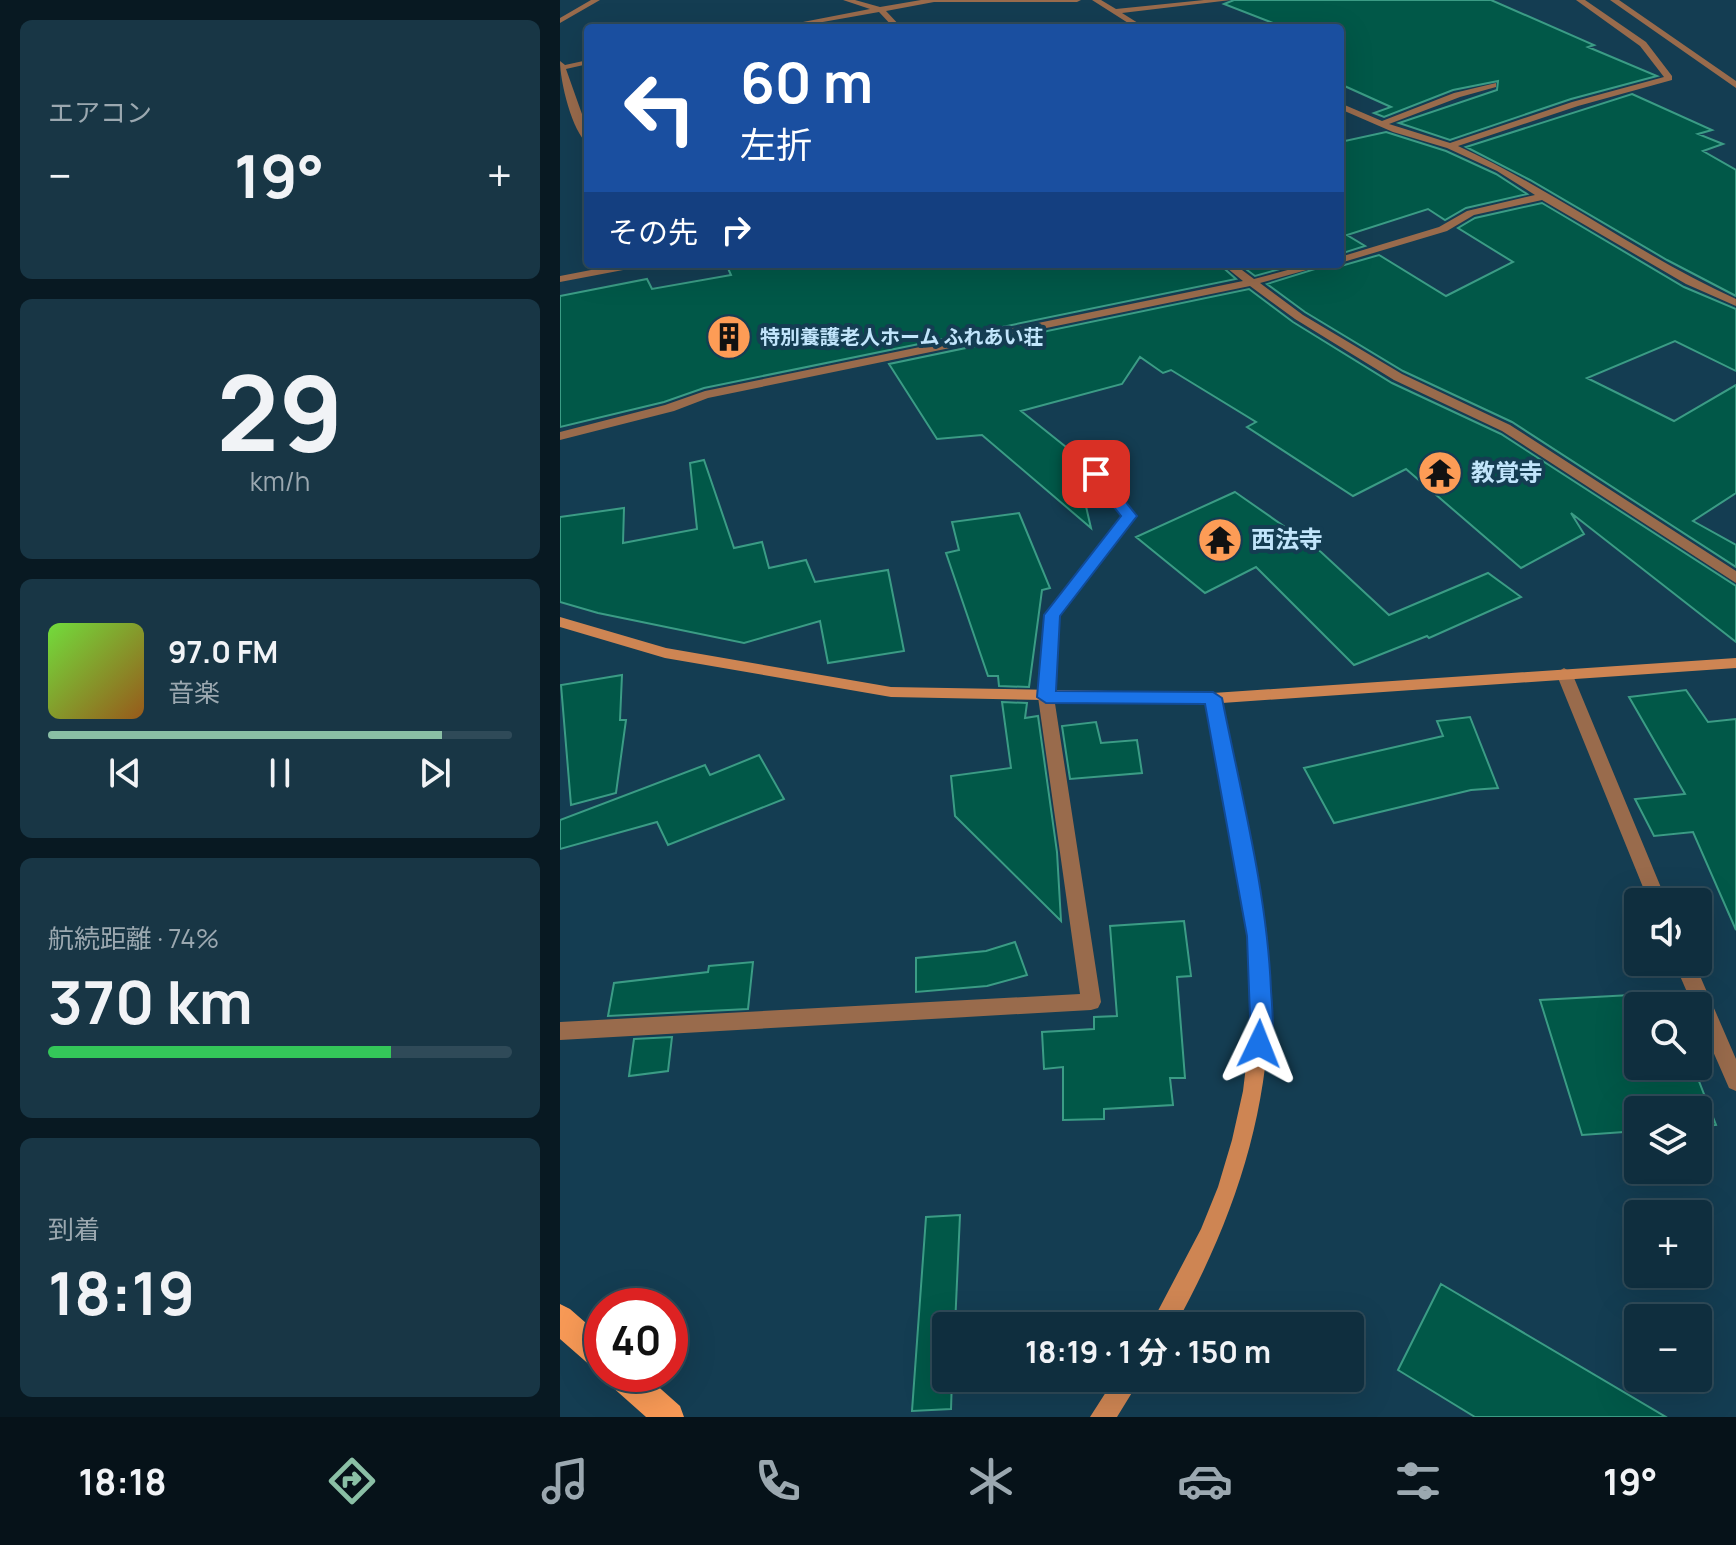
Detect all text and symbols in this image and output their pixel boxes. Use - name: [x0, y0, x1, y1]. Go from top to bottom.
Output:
- text: 60 m: [740, 43, 873, 120]
- icon: left: [608, 56, 712, 160]
- text: エアコン: [48, 94, 152, 130]
- text: 左折: [740, 120, 812, 169]
- text: 19°: [234, 134, 324, 216]
- text: −: [48, 145, 72, 205]
- text: +: [487, 145, 512, 205]
- icon: right: [714, 208, 758, 252]
- text: その先: [608, 211, 698, 252]
- building icon: 特別養護老人ホーム ふれあい荘: [705, 313, 753, 361]
- place label: 特別養護老人ホーム ふれあい荘: [760, 323, 1043, 350]
- text: 29: [217, 340, 343, 482]
- pin: [1062, 440, 1130, 508]
- temple icon: 教覚寺: [1416, 449, 1464, 497]
- icon: arrive: [1074, 452, 1118, 496]
- place label: 教覚寺: [1471, 455, 1543, 488]
- text: km/h: [250, 463, 310, 499]
- temple icon: 西法寺: [1196, 516, 1244, 564]
- place label: 西法寺: [1251, 522, 1323, 555]
- text: 97.0 FM: [168, 631, 278, 672]
- text: 音楽: [168, 674, 220, 710]
- icon: previous: [103, 751, 147, 795]
- icon: pause: [258, 751, 302, 795]
- icon: next: [413, 751, 457, 795]
- map controls: [1624, 888, 1712, 1392]
- button: sound: [1624, 888, 1712, 976]
- text: 航続距離 · 74%: [48, 920, 219, 956]
- text: 370 km: [48, 960, 253, 1042]
- button: search: [1624, 992, 1712, 1080]
- position arrow: [1217, 1002, 1301, 1086]
- button: layers: [1624, 1096, 1712, 1184]
- button: +: [1624, 1200, 1712, 1288]
- text: 到着: [48, 1211, 100, 1247]
- text: 18:19: [48, 1251, 195, 1333]
- speed limit sign: 40: [584, 1288, 688, 1392]
- button: −: [1624, 1304, 1712, 1392]
- text: 18:19 · 1 分 · 150 m: [1025, 1331, 1271, 1372]
- icon: directions: [324, 1453, 380, 1509]
- icon: music: [537, 1453, 593, 1509]
- icon: phone: [750, 1453, 806, 1509]
- icon: climate: [963, 1453, 1019, 1509]
- icon: car: [1177, 1453, 1233, 1509]
- icon: filters: [1390, 1453, 1446, 1509]
- text: 18:18: [79, 1457, 167, 1506]
- text: 19°: [1603, 1457, 1657, 1506]

